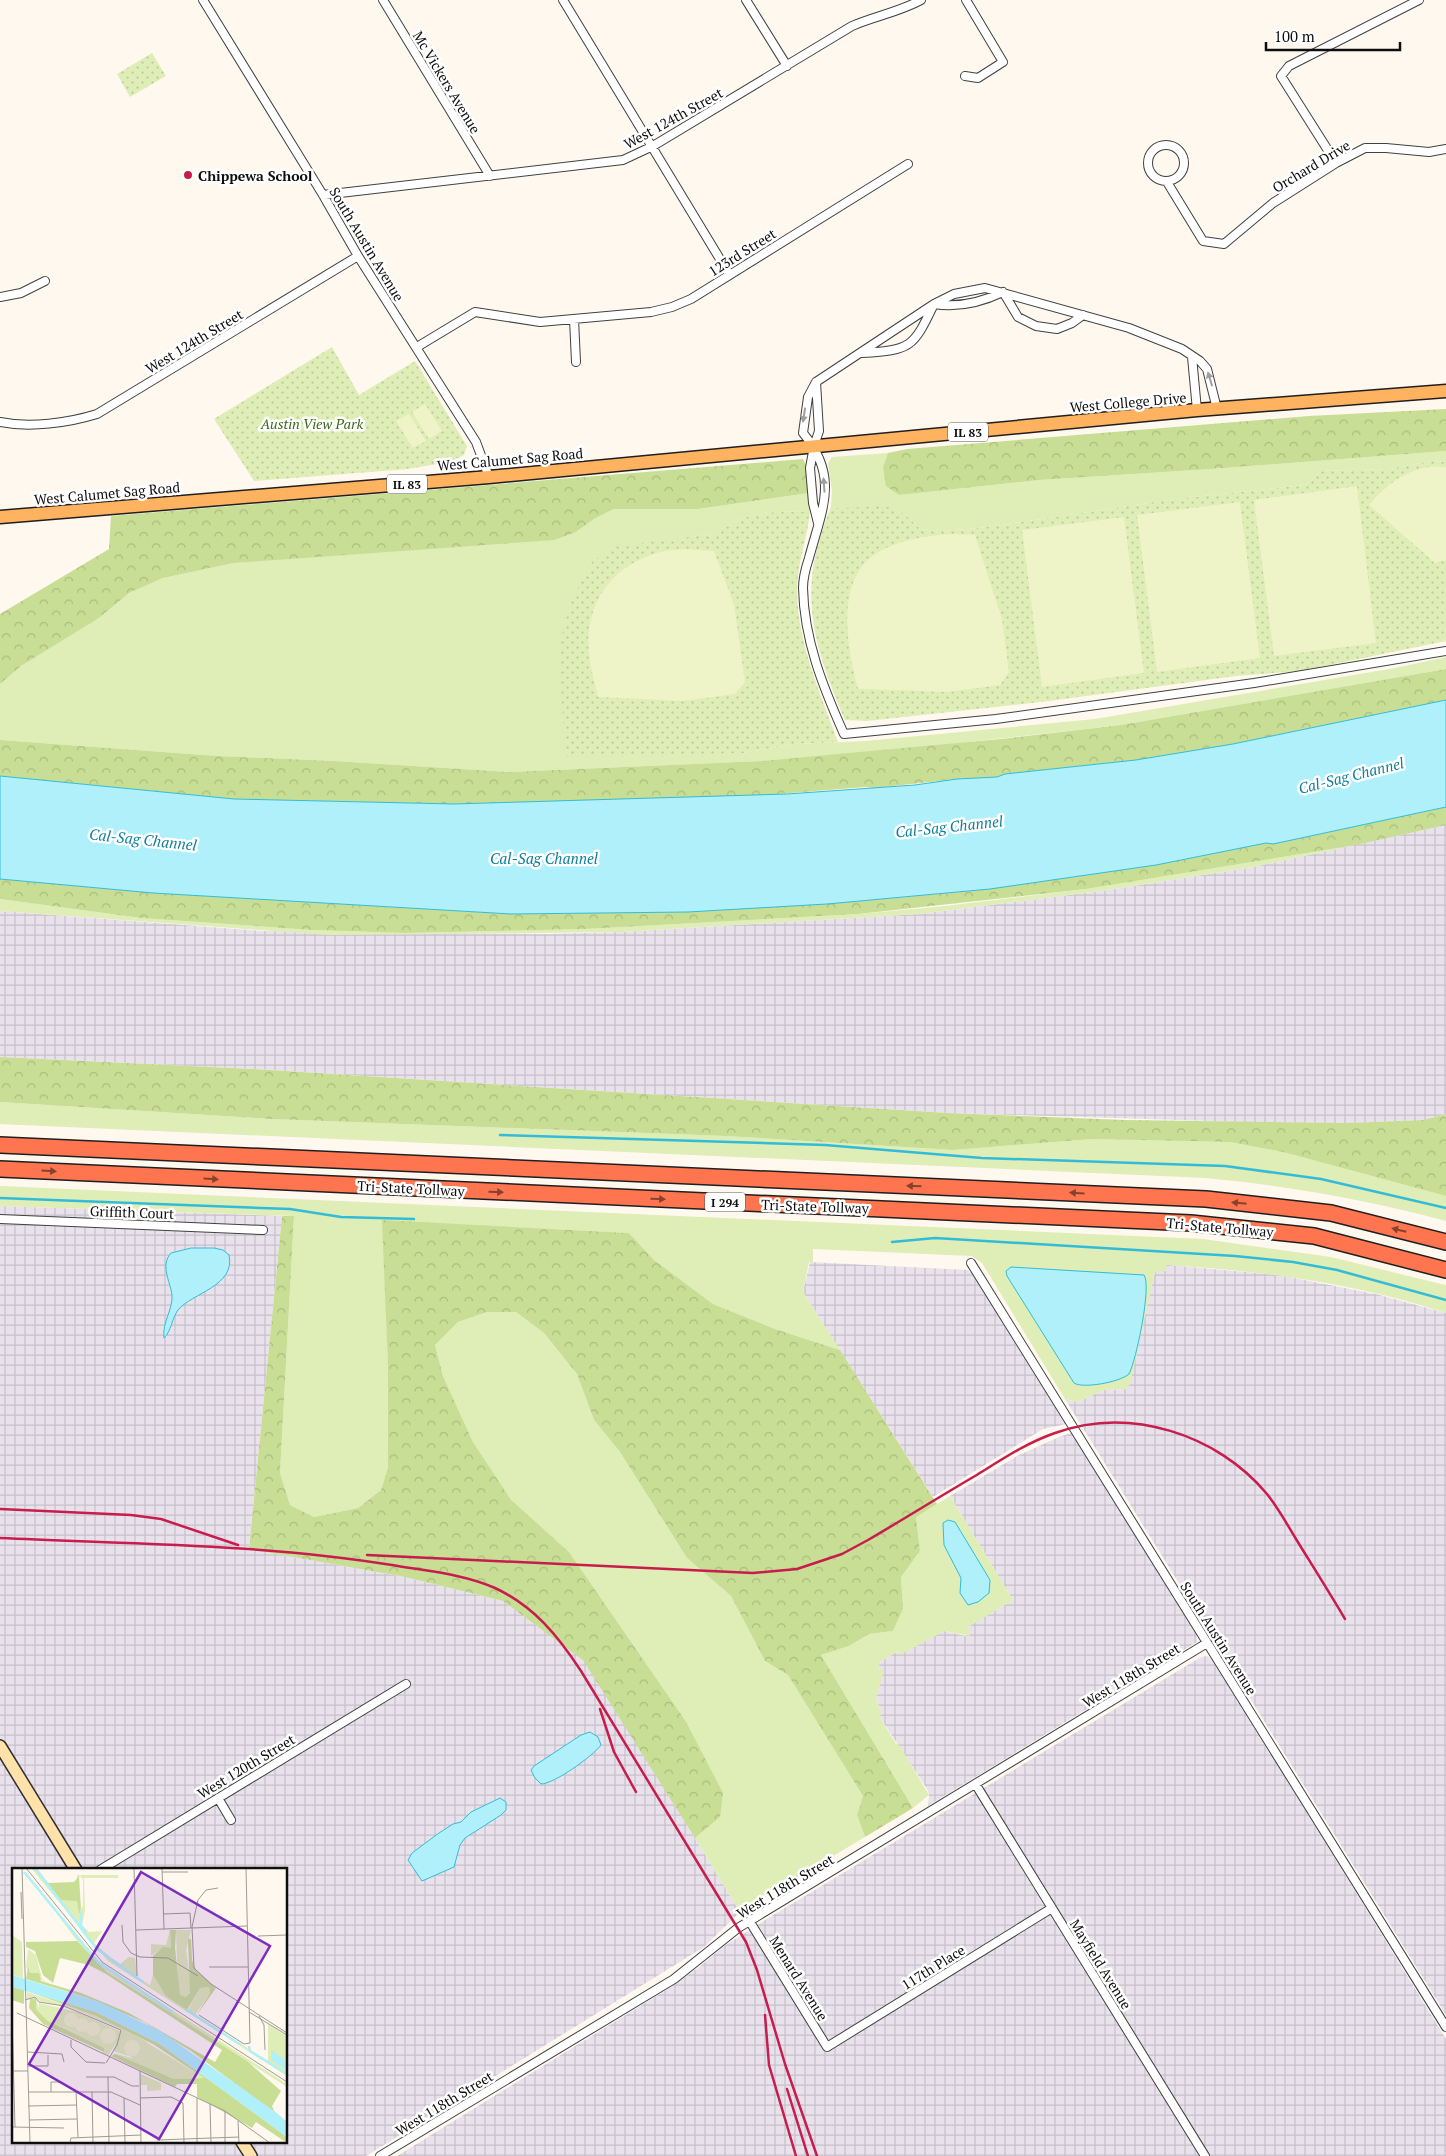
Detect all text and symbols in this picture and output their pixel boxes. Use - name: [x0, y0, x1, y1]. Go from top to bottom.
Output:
- scale bar: [1266, 20, 1400, 52]
- text: 100 m: [1274, 26, 1315, 46]
- street label: Mc Vickers Avenue: [409, 27, 485, 137]
- street label: West 124th Street: [620, 83, 727, 153]
- street label: Orchard Drive: [1269, 135, 1353, 197]
- place label: Chippewa School: [198, 166, 313, 185]
- marker: Chippewa School: [182, 169, 194, 181]
- street label: South Austin Avenue: [325, 183, 409, 305]
- street label: 123rd Street: [705, 223, 780, 280]
- street label: West 124th Street: [142, 304, 247, 378]
- one-way arrow: [1206, 371, 1214, 386]
- street label: West College Drive: [1069, 387, 1187, 417]
- one-way arrow: [800, 407, 808, 423]
- park label: Austin View Park: [260, 414, 363, 433]
- road number: IL 83: [948, 422, 988, 442]
- street label: West Calumet Sag Road: [436, 443, 584, 475]
- road number: IL 83: [387, 474, 427, 494]
- one-way arrow: [820, 476, 828, 492]
- street label: West Calumet Sag Road: [33, 477, 181, 509]
- water label: Cal-Sag Channel: [1296, 752, 1407, 798]
- water label: Cal-Sag Channel: [894, 810, 1005, 842]
- water label: Cal-Sag Channel: [88, 823, 199, 855]
- water label: Cal-Sag Channel: [490, 848, 599, 868]
- one-way arrow: [41, 1168, 57, 1176]
- one-way arrow: [203, 1175, 219, 1183]
- street label: Tri-State Tollway: [357, 1176, 466, 1200]
- one-way arrow: [906, 1182, 922, 1190]
- one-way arrow: [488, 1189, 504, 1197]
- one-way arrow: [1068, 1189, 1084, 1197]
- road number: I 294: [705, 1192, 745, 1212]
- street label: Tri-State Tollway: [761, 1195, 870, 1217]
- one-way arrow: [650, 1196, 666, 1204]
- one-way arrow: [1231, 1199, 1247, 1207]
- street label: Griffith Court: [90, 1201, 175, 1223]
- street label: Tri-State Tollway: [1166, 1213, 1275, 1241]
- one-way arrow: [1391, 1226, 1406, 1234]
- street label: South Austin Avenue: [1176, 1578, 1262, 1698]
- street label: West 118th Street: [1079, 1638, 1184, 1712]
- street label: West 120th Street: [194, 1729, 299, 1803]
- street label: West 118th Street: [733, 1849, 838, 1923]
- inset map: [12, 1868, 288, 2144]
- street label: Mayfield Avenue: [1066, 1915, 1136, 2013]
- street label: Menard Avenue: [765, 1932, 833, 2024]
- street label: 117th Place: [898, 1940, 968, 1994]
- street label: West 118th Street: [392, 2066, 497, 2140]

